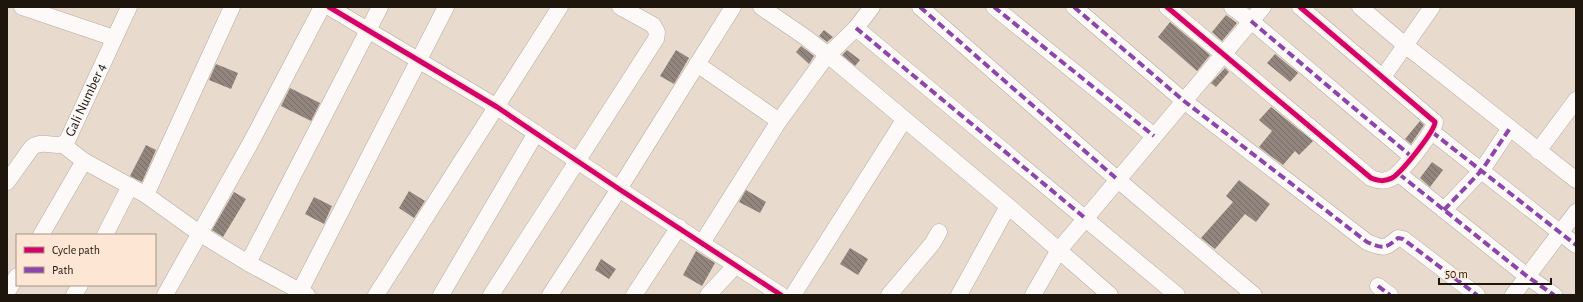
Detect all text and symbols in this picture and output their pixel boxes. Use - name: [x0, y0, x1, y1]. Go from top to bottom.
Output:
- street label: Gali Number 4: [63, 61, 109, 139]
- legend: [16, 234, 156, 286]
- text: Cycle path: [52, 244, 100, 257]
- scale bar: [1439, 260, 1551, 286]
- text: Path: [52, 264, 74, 276]
- text: 50 m: [1445, 268, 1468, 280]

